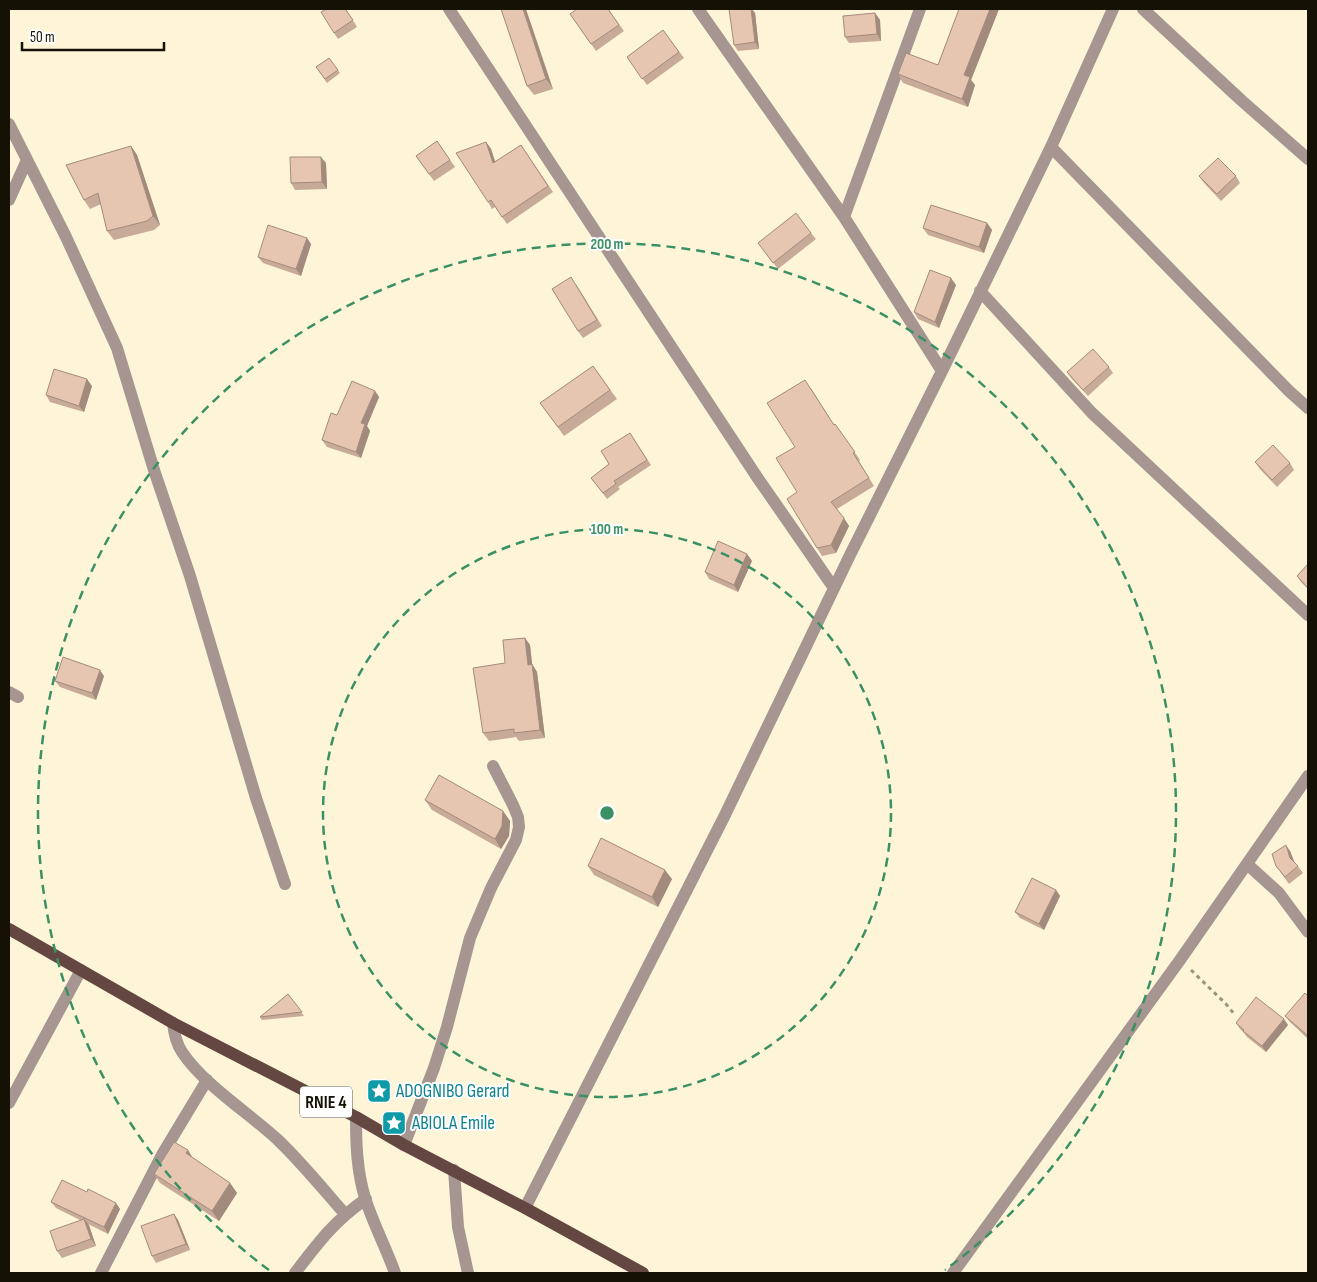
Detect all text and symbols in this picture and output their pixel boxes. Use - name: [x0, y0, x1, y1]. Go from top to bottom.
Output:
- scale bar: [22, 20, 165, 52]
- text: 50 m: [30, 28, 55, 47]
- text: 200 m: [590, 235, 624, 254]
- text: 100 m: [591, 520, 623, 539]
- centre of rings: [598, 804, 616, 822]
- place icon: ADOGNIBO Gerard: [366, 1078, 392, 1104]
- place label: ADOGNIBO Gerard: [395, 1080, 509, 1103]
- road number: RNIE 4: [300, 1086, 352, 1118]
- place icon: ABIOLA Emile: [381, 1110, 407, 1136]
- place label: ABIOLA Emile: [411, 1112, 495, 1135]

